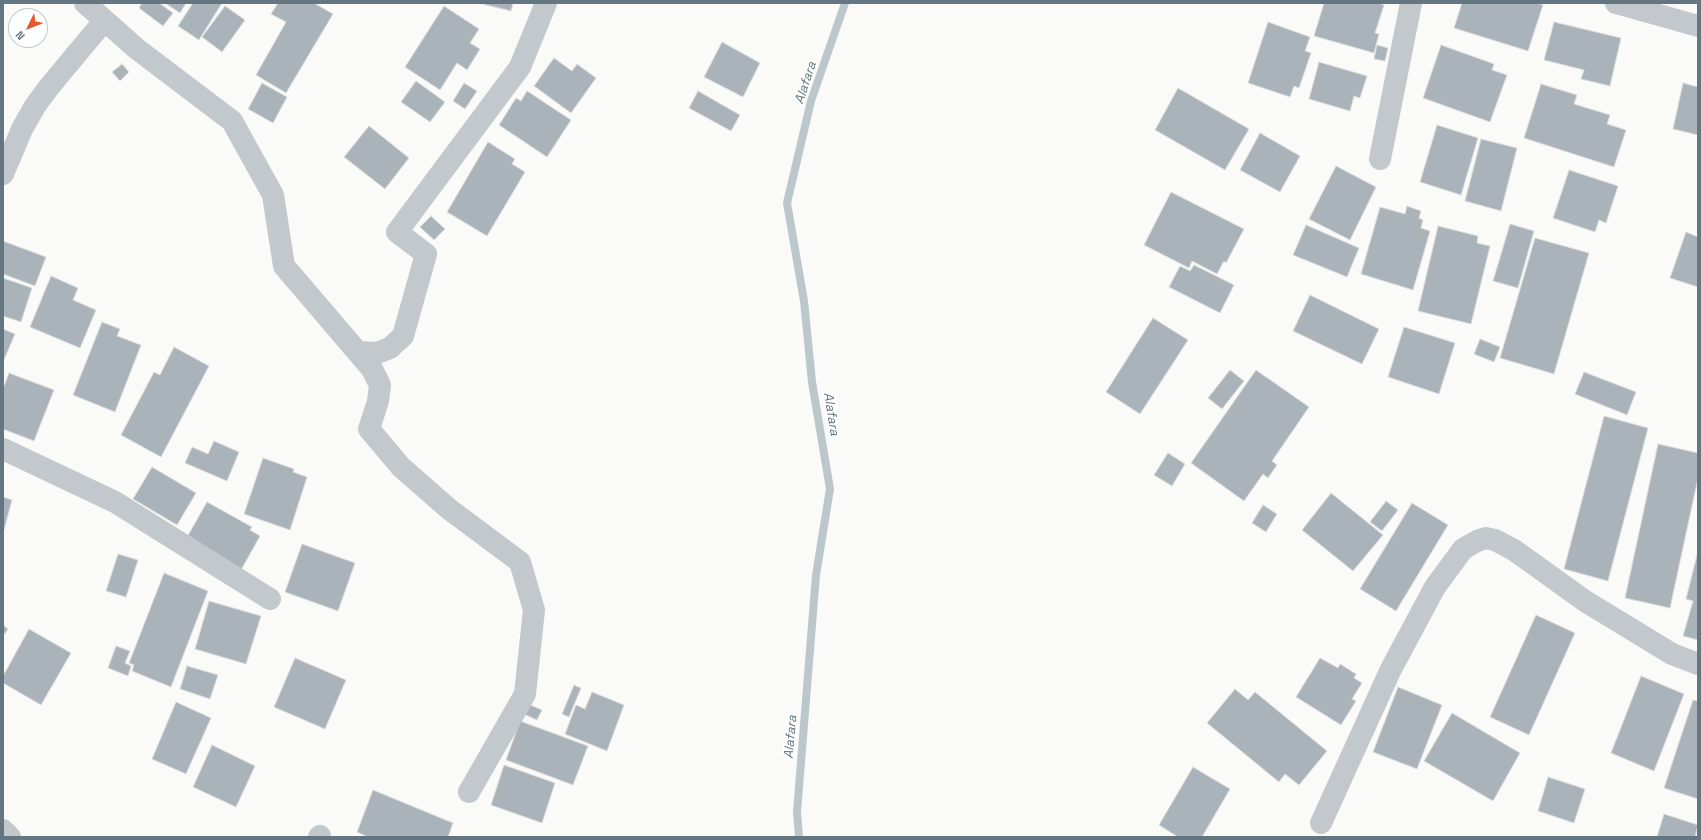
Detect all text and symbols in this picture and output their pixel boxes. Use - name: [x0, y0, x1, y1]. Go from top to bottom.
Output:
- north arrow: [8, 8, 48, 48]
- text: N: [12, 28, 28, 43]
- water label: Alafara: [792, 60, 820, 106]
- water label: Alafara: [820, 391, 842, 437]
- water label: Alafara: [781, 715, 801, 759]

